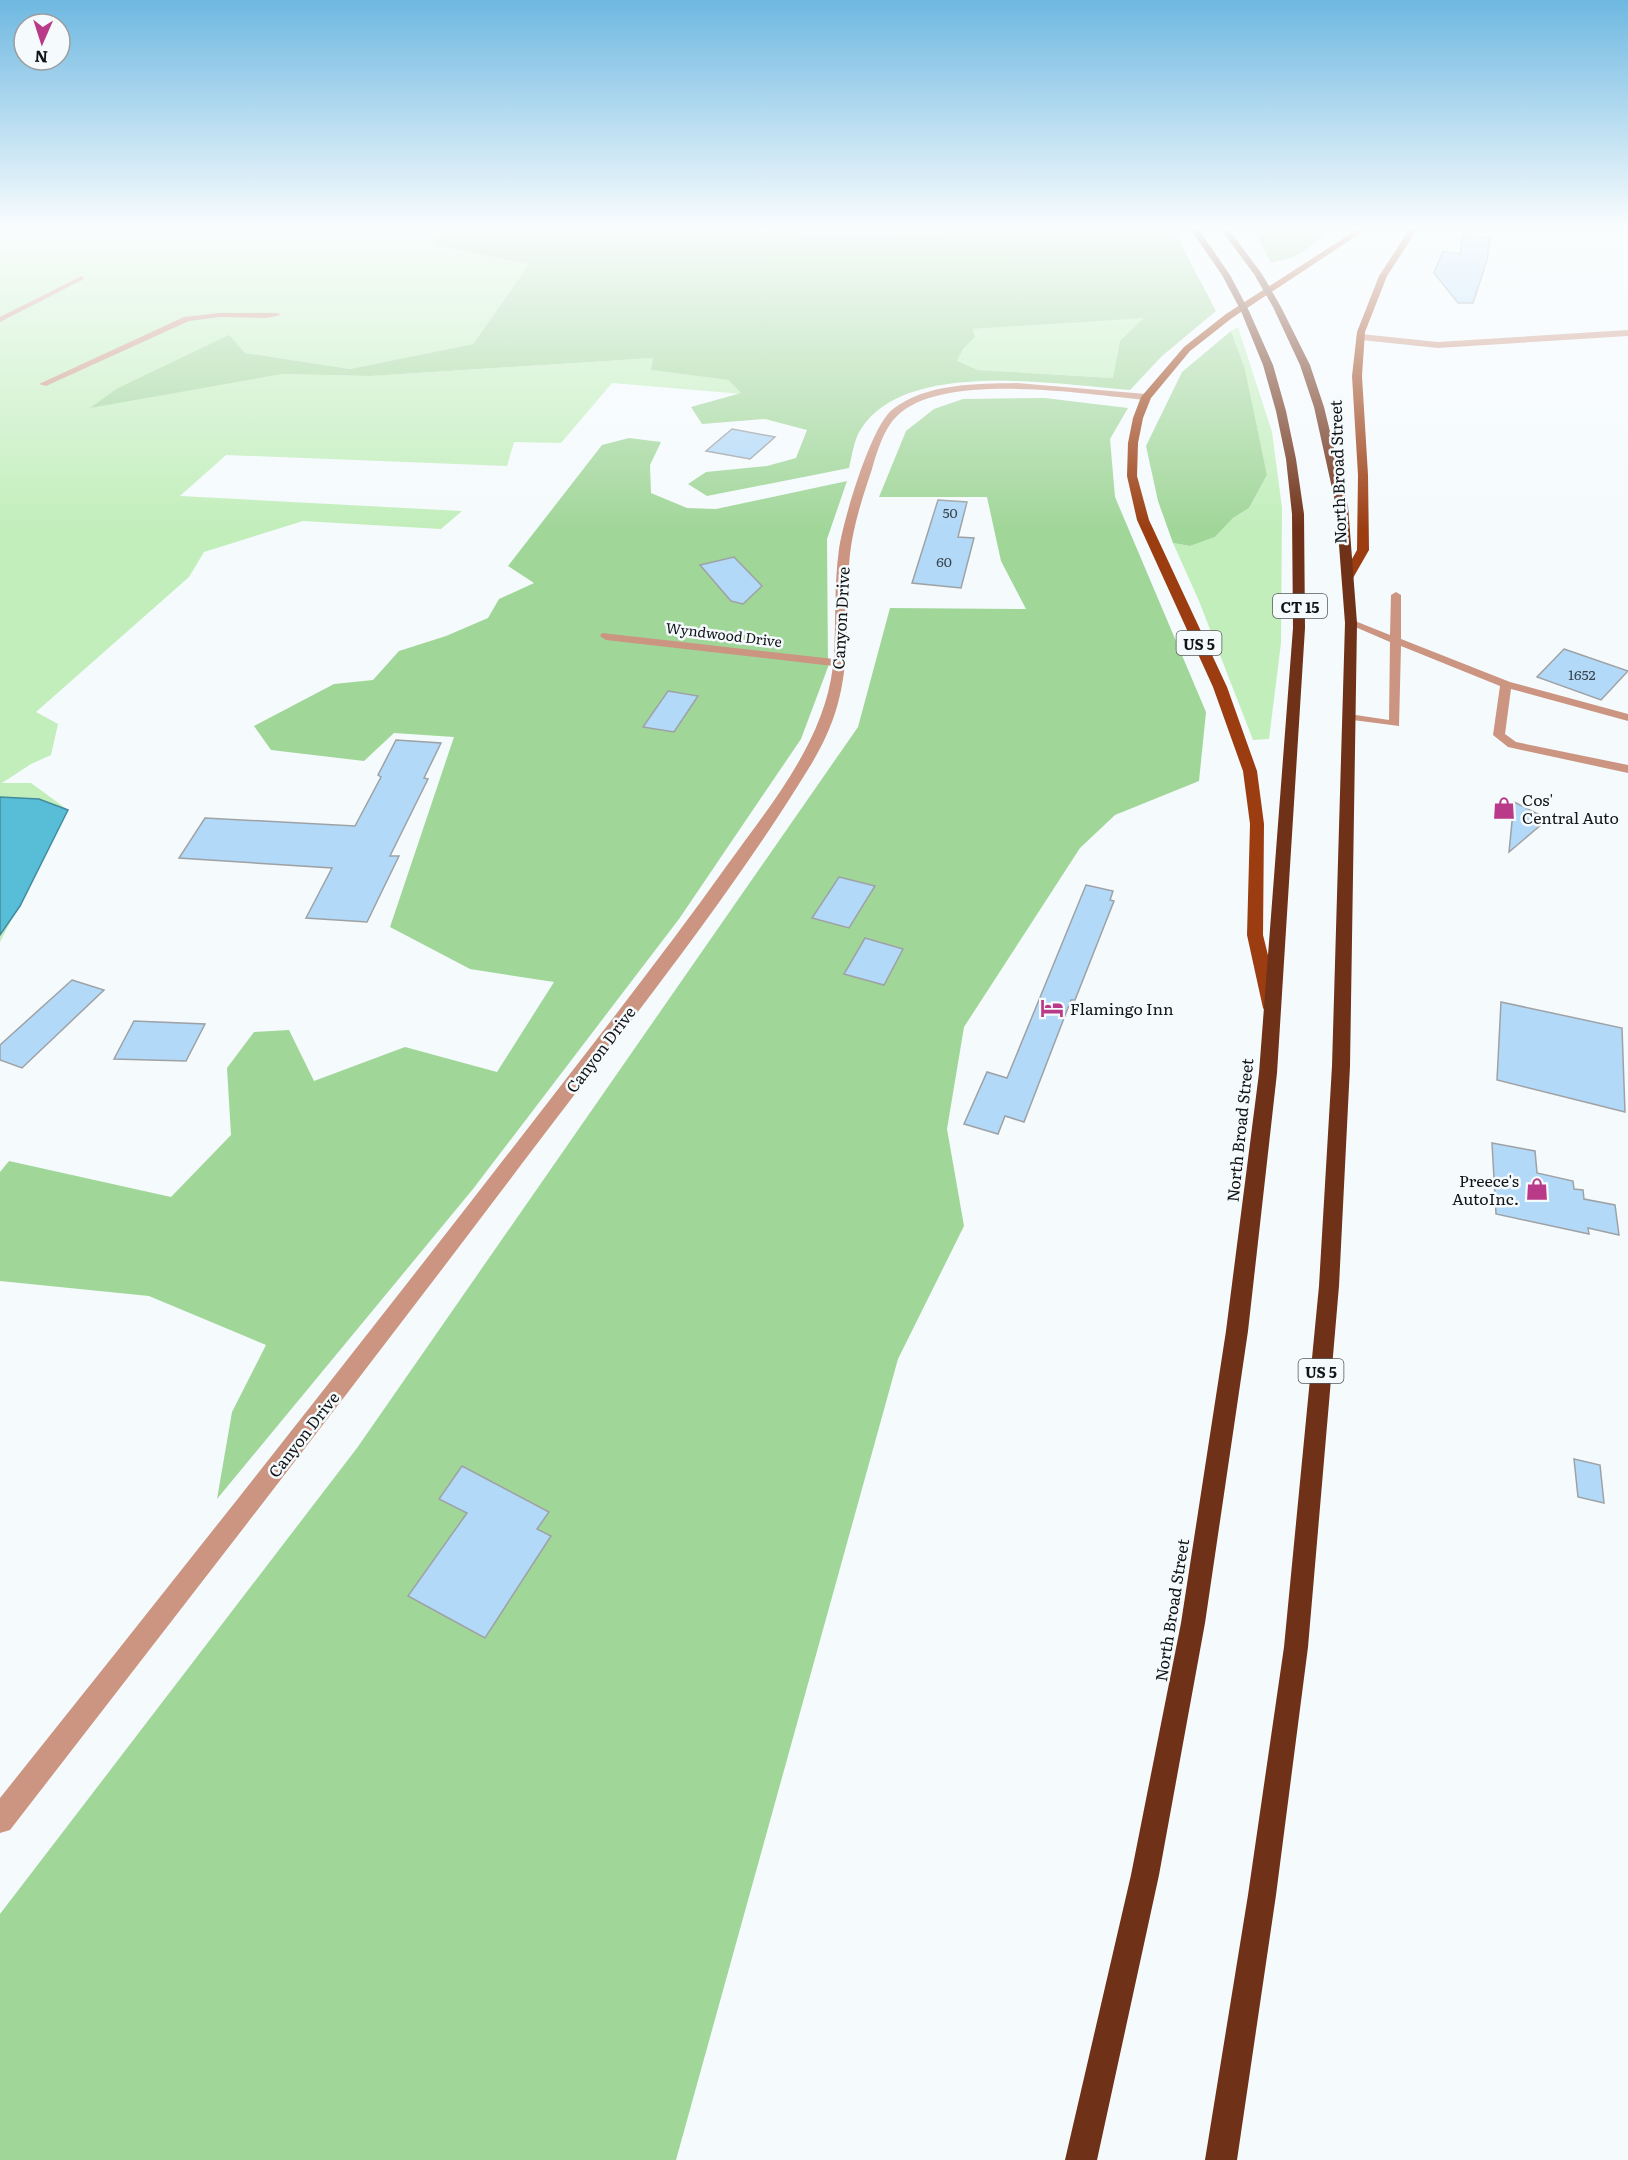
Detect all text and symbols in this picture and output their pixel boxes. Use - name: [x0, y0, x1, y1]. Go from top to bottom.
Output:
- north arrow: [12, 12, 72, 72]
- text: N: [34, 46, 49, 70]
- street label: North Broad Street: [1322, 399, 1352, 544]
- house number: 50: [942, 502, 958, 522]
- house number: 60: [936, 551, 952, 571]
- street label: Canyon Drive: [825, 566, 855, 670]
- road number: CT 15: [1273, 594, 1327, 618]
- street label: Wyndwood Drive: [665, 617, 783, 651]
- road number: US 5: [1176, 631, 1222, 655]
- house number: 1652: [1568, 664, 1596, 684]
- place label: Cos' Central Auto: [1522, 787, 1619, 829]
- shop icon: Cos' Central Auto: [1491, 795, 1517, 821]
- hotel icon: Flamingo Inn: [1039, 995, 1065, 1021]
- place label: Flamingo Inn: [1070, 996, 1174, 1020]
- street label: Canyon Drive: [559, 1001, 641, 1097]
- street label: North Broad Street: [1220, 1056, 1259, 1203]
- place label: Preece's AutoInc.: [1452, 1168, 1519, 1210]
- shop icon: Preece's AutoInc.: [1524, 1176, 1550, 1202]
- road number: US 5: [1298, 1359, 1344, 1383]
- street label: Canyon Drive: [262, 1386, 344, 1482]
- street label: North Broad Street: [1148, 1536, 1194, 1683]

